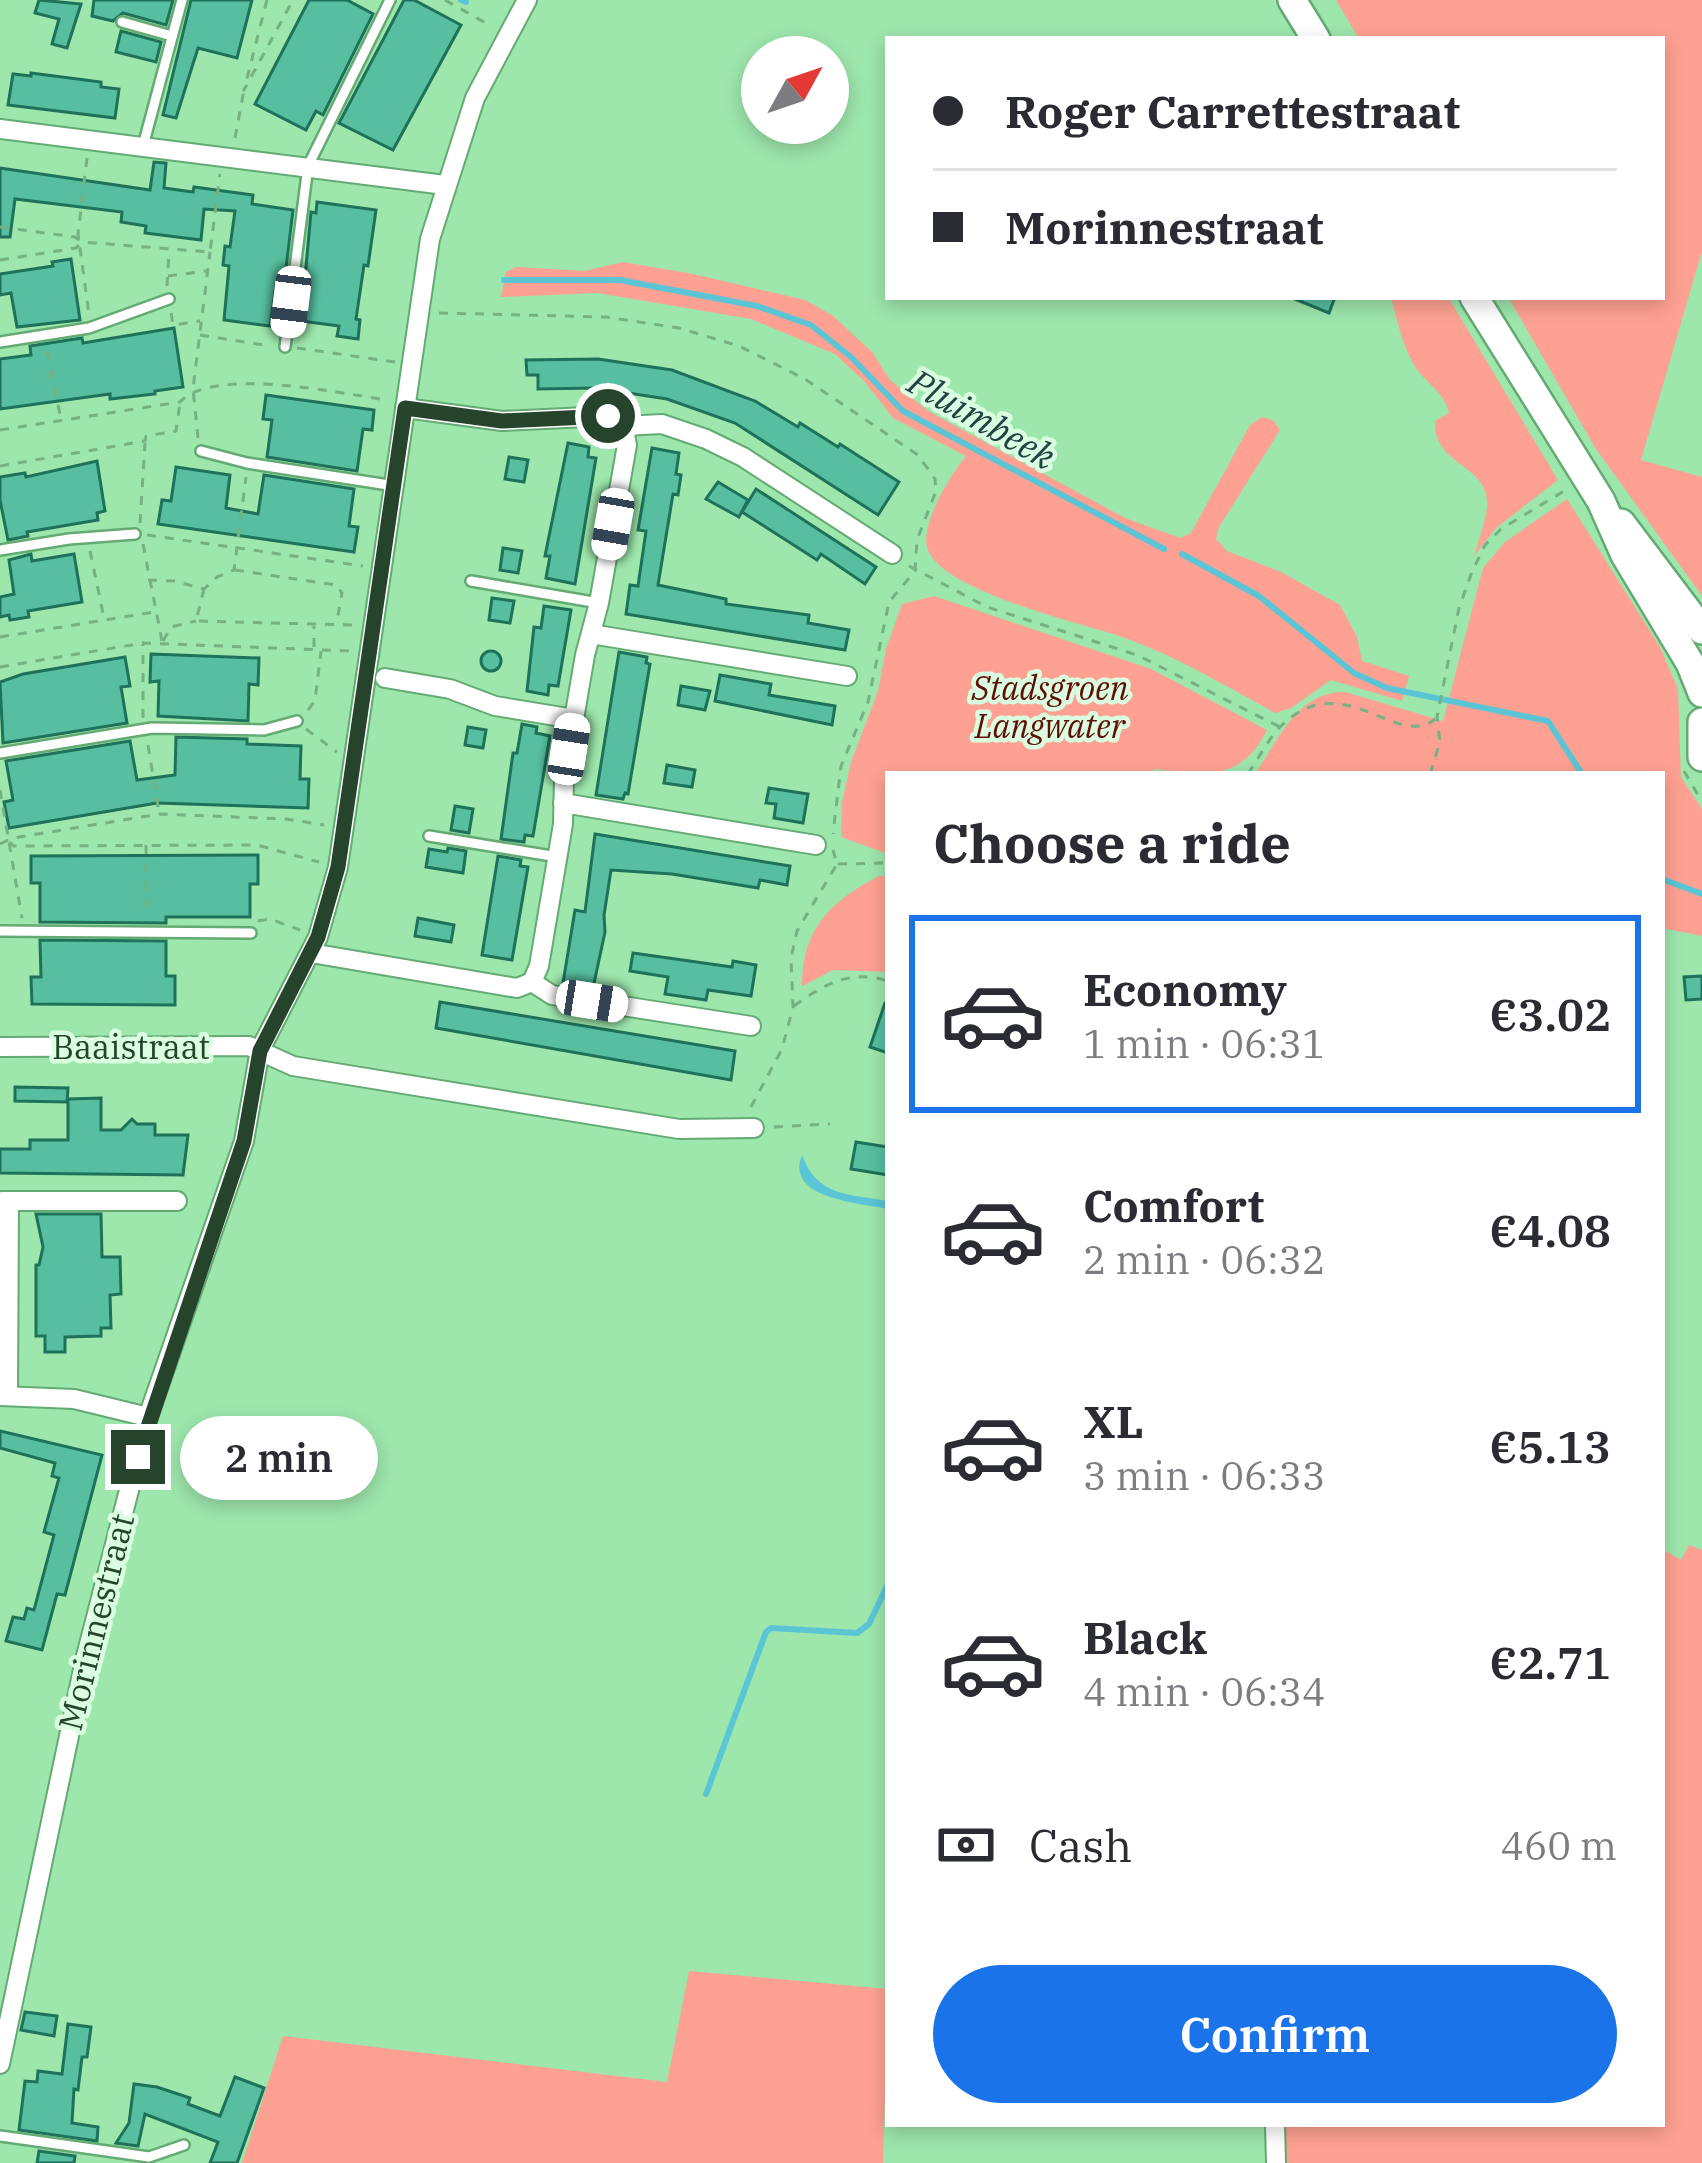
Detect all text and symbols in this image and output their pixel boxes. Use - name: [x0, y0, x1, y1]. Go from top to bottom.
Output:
- north arrow: [741, 36, 849, 144]
- map controls: [741, 36, 849, 144]
- text: Roger Carrettestraat: [1005, 82, 1460, 140]
- text: Morinnestraat: [1005, 198, 1324, 256]
- car: [269, 264, 313, 340]
- water label: Pluimbeek: [899, 357, 1065, 480]
- route start: [581, 389, 635, 443]
- car: [589, 485, 637, 563]
- park label: Stadsgroen Langwater: [971, 666, 1129, 747]
- car: [546, 711, 592, 787]
- text: Choose a ride: [933, 808, 1291, 878]
- icon: car: [939, 960, 1047, 1068]
- text: Economy: [1083, 960, 1287, 1018]
- car: [554, 978, 630, 1024]
- text: €3.02: [1490, 985, 1611, 1043]
- text: 1 min · 06:31: [1083, 1018, 1325, 1069]
- street label: Baaistraat: [52, 1025, 210, 1068]
- icon: car: [939, 1176, 1047, 1284]
- text: Comfort: [1083, 1176, 1264, 1234]
- text: €4.08: [1490, 1201, 1611, 1259]
- text: 2 min · 06:32: [1083, 1234, 1325, 1285]
- icon: car: [939, 1392, 1047, 1500]
- text: XL: [1083, 1392, 1144, 1450]
- callout: 2 min: [180, 1415, 378, 1499]
- text: €5.13: [1490, 1417, 1611, 1475]
- route end: [111, 1430, 165, 1484]
- text: 2 min: [225, 1432, 333, 1483]
- text: 3 min · 06:33: [1083, 1450, 1325, 1501]
- street label: Morinnestraat: [48, 1509, 143, 1735]
- icon: car: [939, 1608, 1047, 1716]
- text: Black: [1083, 1608, 1207, 1666]
- text: €2.71: [1490, 1633, 1611, 1691]
- text: 4 min · 06:34: [1083, 1666, 1325, 1717]
- icon: cash: [933, 1812, 999, 1878]
- text: Cash: [1029, 1816, 1132, 1874]
- text: 460 m: [1501, 1820, 1617, 1871]
- button: Confirm: [933, 1965, 1617, 2103]

